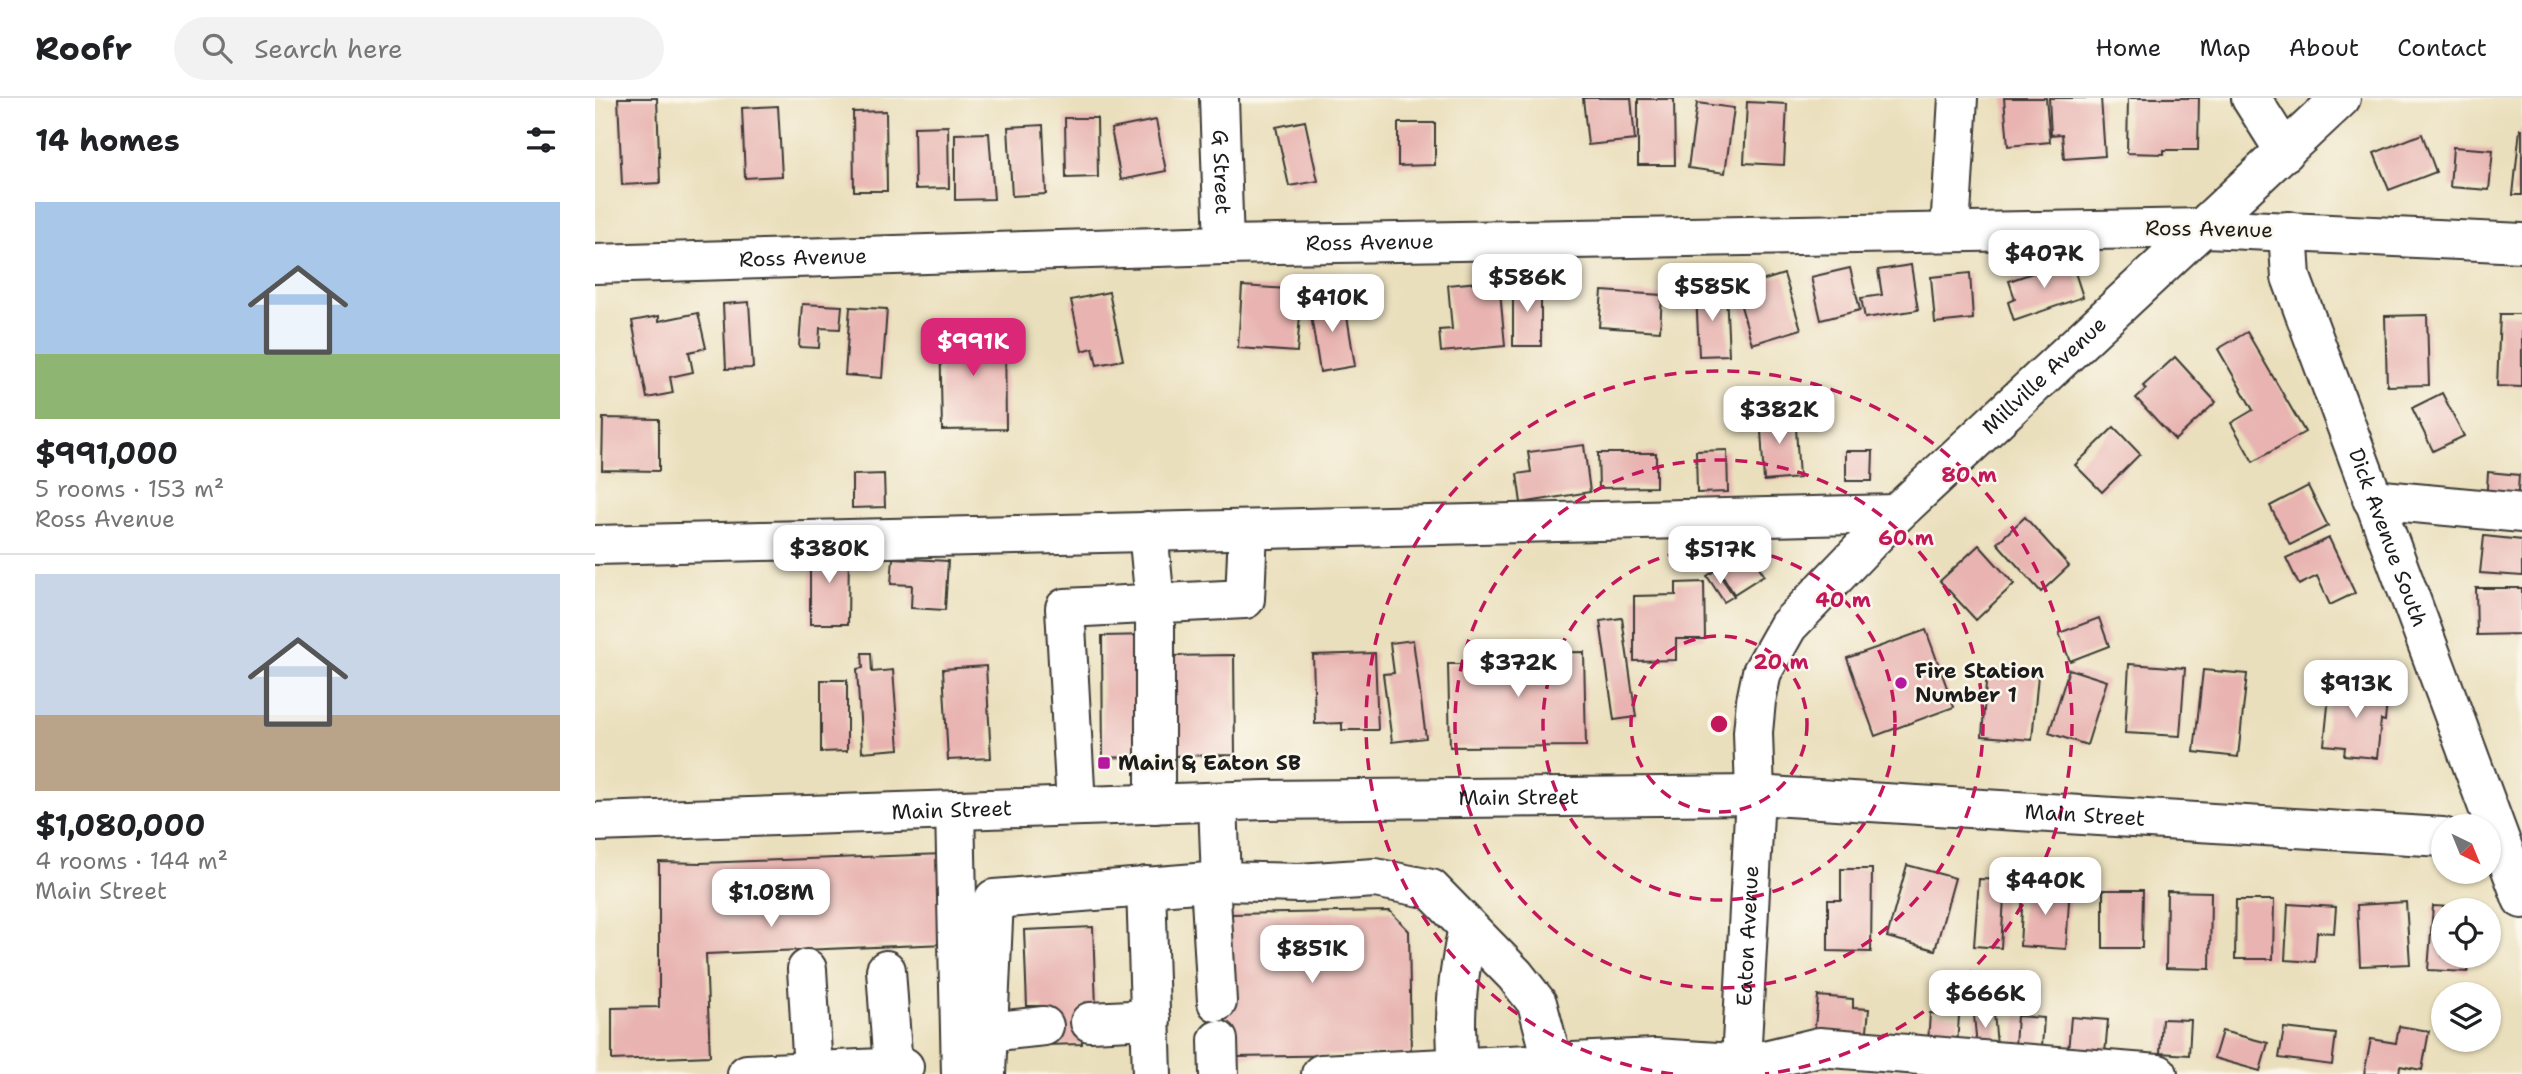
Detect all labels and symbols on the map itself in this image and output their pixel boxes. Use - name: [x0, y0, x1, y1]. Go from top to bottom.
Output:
- street label: G Street: [1206, 129, 1237, 215]
- street label: Ross Avenue: [2145, 214, 2273, 244]
- street label: Ross Avenue: [1305, 227, 1434, 258]
- pin: $407K: [1995, 230, 2093, 290]
- street label: Ross Avenue: [739, 242, 867, 274]
- pin: $586K: [1478, 254, 1576, 314]
- pin: $585K: [1663, 264, 1761, 323]
- pin: $410K: [1283, 274, 1381, 334]
- street label: Millville Avenue: [1976, 310, 2112, 441]
- pin: $991K: [924, 318, 1022, 378]
- pin: $382K: [1730, 386, 1828, 446]
- street label: Dick Avenue South: [2342, 444, 2434, 631]
- text: 80 m: [1941, 461, 1997, 489]
- text: 60 m: [1878, 524, 1934, 552]
- pin: $380K: [780, 526, 878, 585]
- pin: $517K: [1671, 526, 1769, 586]
- text: 40 m: [1815, 586, 1871, 614]
- pin: $372K: [1469, 640, 1567, 699]
- text: 20 m: [1753, 648, 1809, 676]
- place label: Fire Station Number 1: [1915, 657, 2044, 709]
- pin: $913K: [2307, 660, 2405, 720]
- marker: Fire Station Number 1: [1893, 675, 1909, 691]
- centre of rings: [1707, 712, 1731, 736]
- place label: Main & Eaton SB: [1118, 749, 1301, 777]
- marker: Main & Eaton SB: [1096, 755, 1112, 771]
- street label: Main Street: [1458, 783, 1579, 812]
- street label: Main Street: [891, 794, 1013, 826]
- street label: Main Street: [2024, 797, 2146, 833]
- north arrow: [2431, 814, 2501, 884]
- pin: $440K: [1996, 858, 2094, 917]
- street label: Eaton Avenue: [1730, 865, 1765, 1007]
- pin: $1.08M: [714, 870, 828, 929]
- pin: $851K: [1263, 926, 1361, 985]
- pin: $666K: [1936, 970, 2034, 1030]

